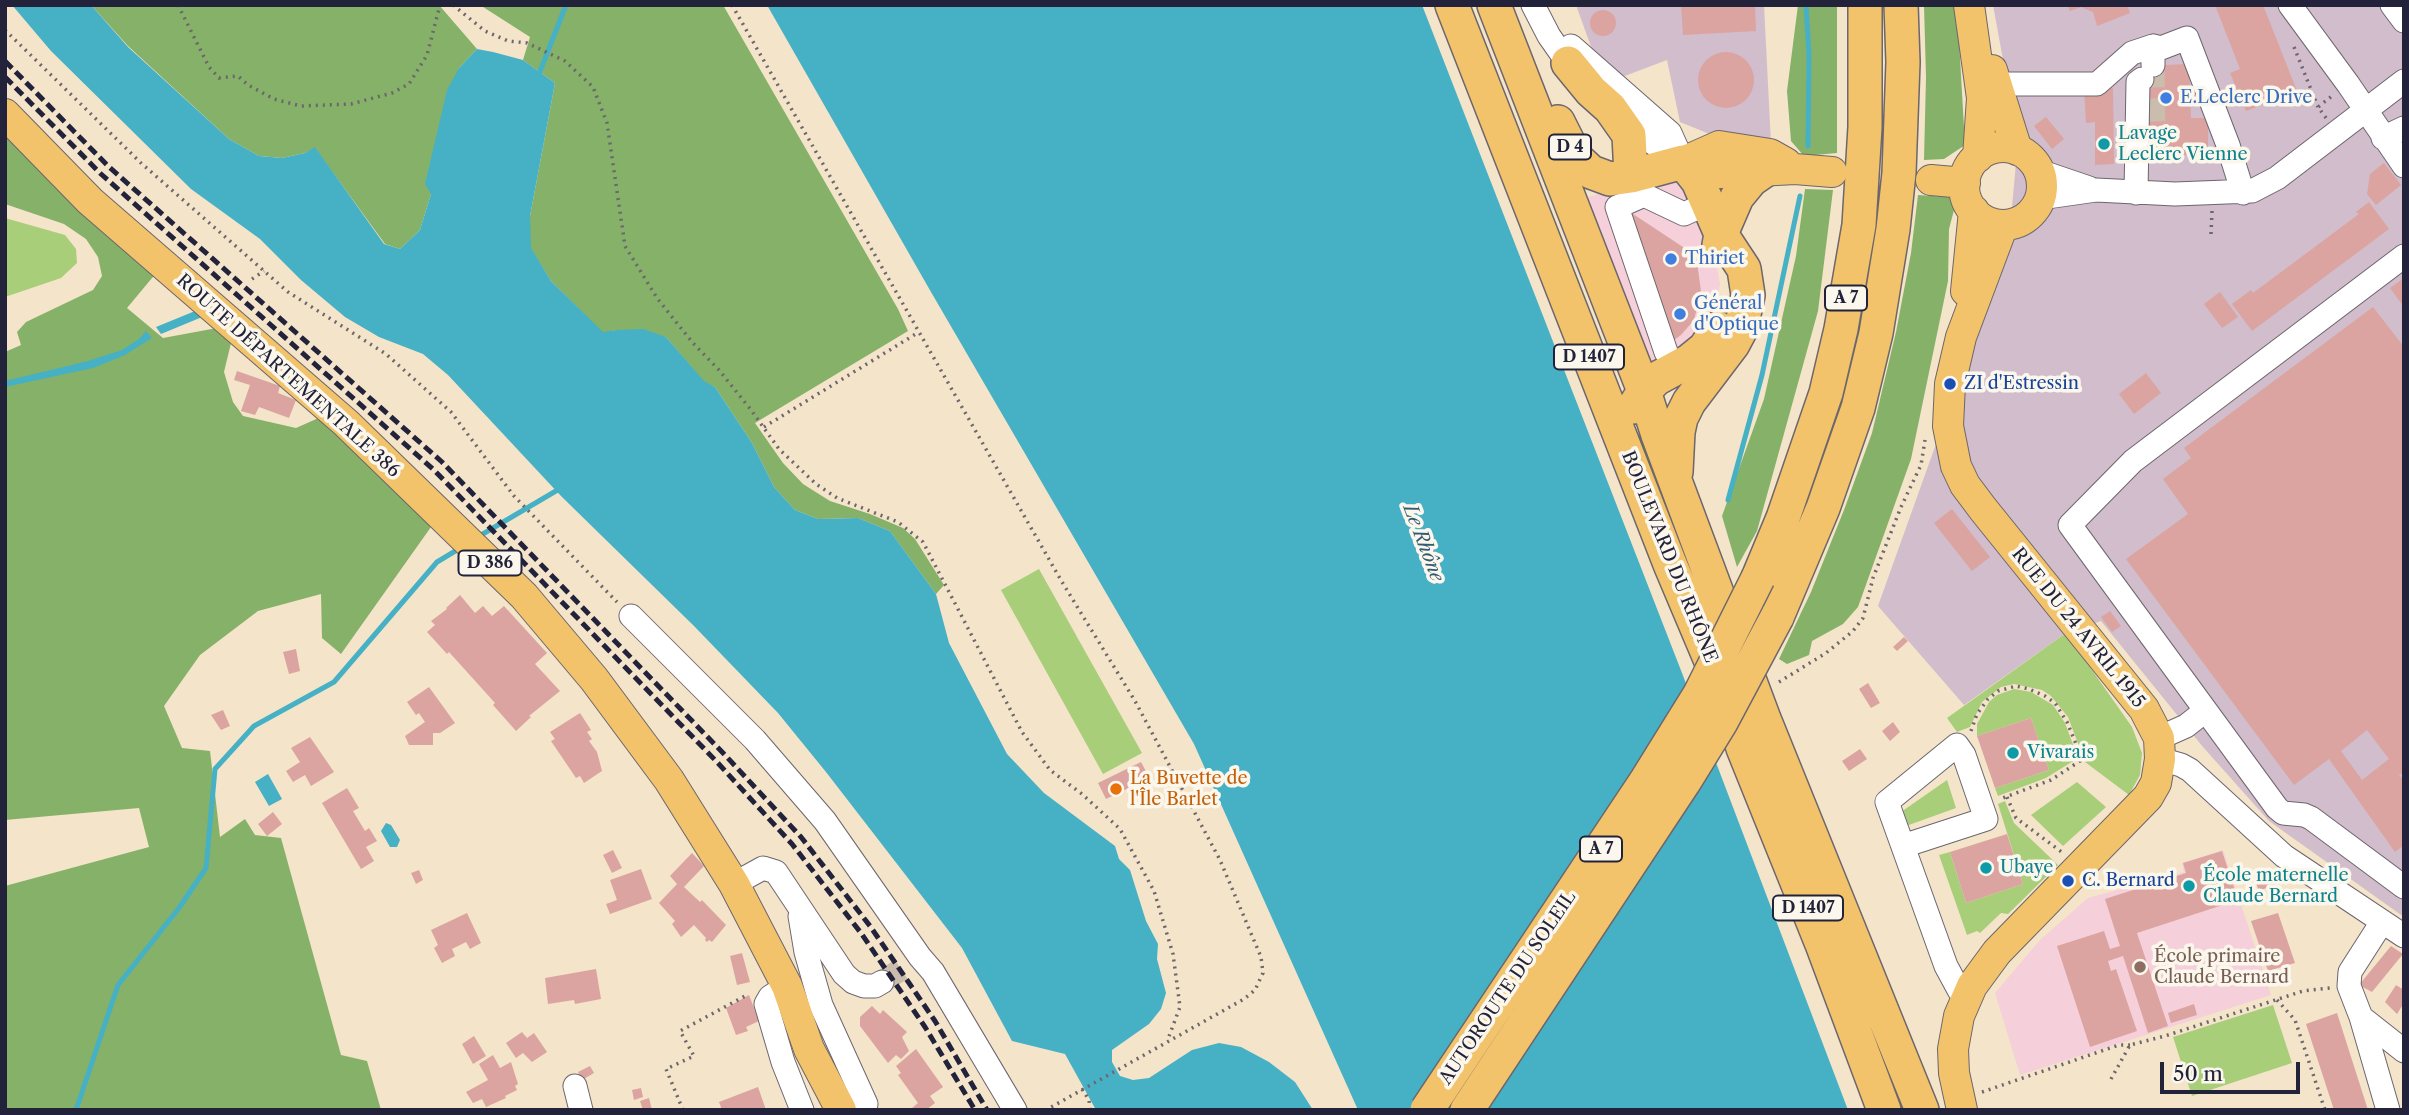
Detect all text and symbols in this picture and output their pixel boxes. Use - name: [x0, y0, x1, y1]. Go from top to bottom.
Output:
- place label: E.Leclerc Drive: [2180, 87, 2312, 109]
- marker: E.Leclerc Drive: [2158, 90, 2174, 106]
- place label: Lavage Leclerc Vienne: [2118, 123, 2247, 166]
- road number: D 4: [1549, 134, 1591, 160]
- marker: Lavage Leclerc Vienne: [2096, 136, 2112, 152]
- place label: Thiriet: [1685, 248, 1745, 270]
- marker: Thiriet: [1663, 251, 1679, 267]
- street label: ROUTE DÉPARTEMENTALE 386: [172, 270, 404, 482]
- road number: A 7: [1825, 286, 1867, 310]
- place label: Général d'Optique: [1694, 293, 1779, 336]
- marker: Général d'Optique: [1672, 306, 1688, 322]
- road number: D 1407: [1554, 344, 1624, 370]
- place label: ZI d'Estressin: [1964, 373, 2079, 395]
- marker: ZI d'Estressin: [1942, 376, 1958, 392]
- street label: BOULEVARD DU RHÔNE: [1617, 448, 1721, 666]
- water label: Le Rhône: [1398, 501, 1448, 585]
- street label: RUE DU 24 AVRIL 1915: [2007, 544, 2149, 712]
- road number: D 386: [458, 550, 522, 576]
- place label: Vivarais: [2027, 742, 2094, 764]
- marker: Vivarais: [2005, 745, 2021, 761]
- place label: La Buvette de l'Île Barlet: [1130, 768, 1248, 810]
- marker: La Buvette de l'Île Barlet: [1108, 781, 1124, 797]
- road number: A 7: [1580, 836, 1622, 862]
- place label: Ubaye: [2000, 857, 2053, 879]
- marker: Ubaye: [1978, 860, 1994, 876]
- place label: École maternelle Claude Bernard: [2203, 865, 2349, 908]
- place label: C. Bernard: [2082, 870, 2175, 892]
- marker: C. Bernard: [2060, 873, 2076, 889]
- marker: École maternelle Claude Bernard: [2181, 878, 2197, 894]
- street label: AUTOROUTE DU SOLEIL: [1435, 887, 1581, 1089]
- road number: D 1407: [1773, 896, 1843, 920]
- place label: École primaire Claude Bernard: [2154, 946, 2289, 988]
- marker: École primaire Claude Bernard: [2132, 959, 2148, 975]
- scale bar: [2164, 1048, 2304, 1092]
- text: 50 m: [2173, 1061, 2223, 1086]

